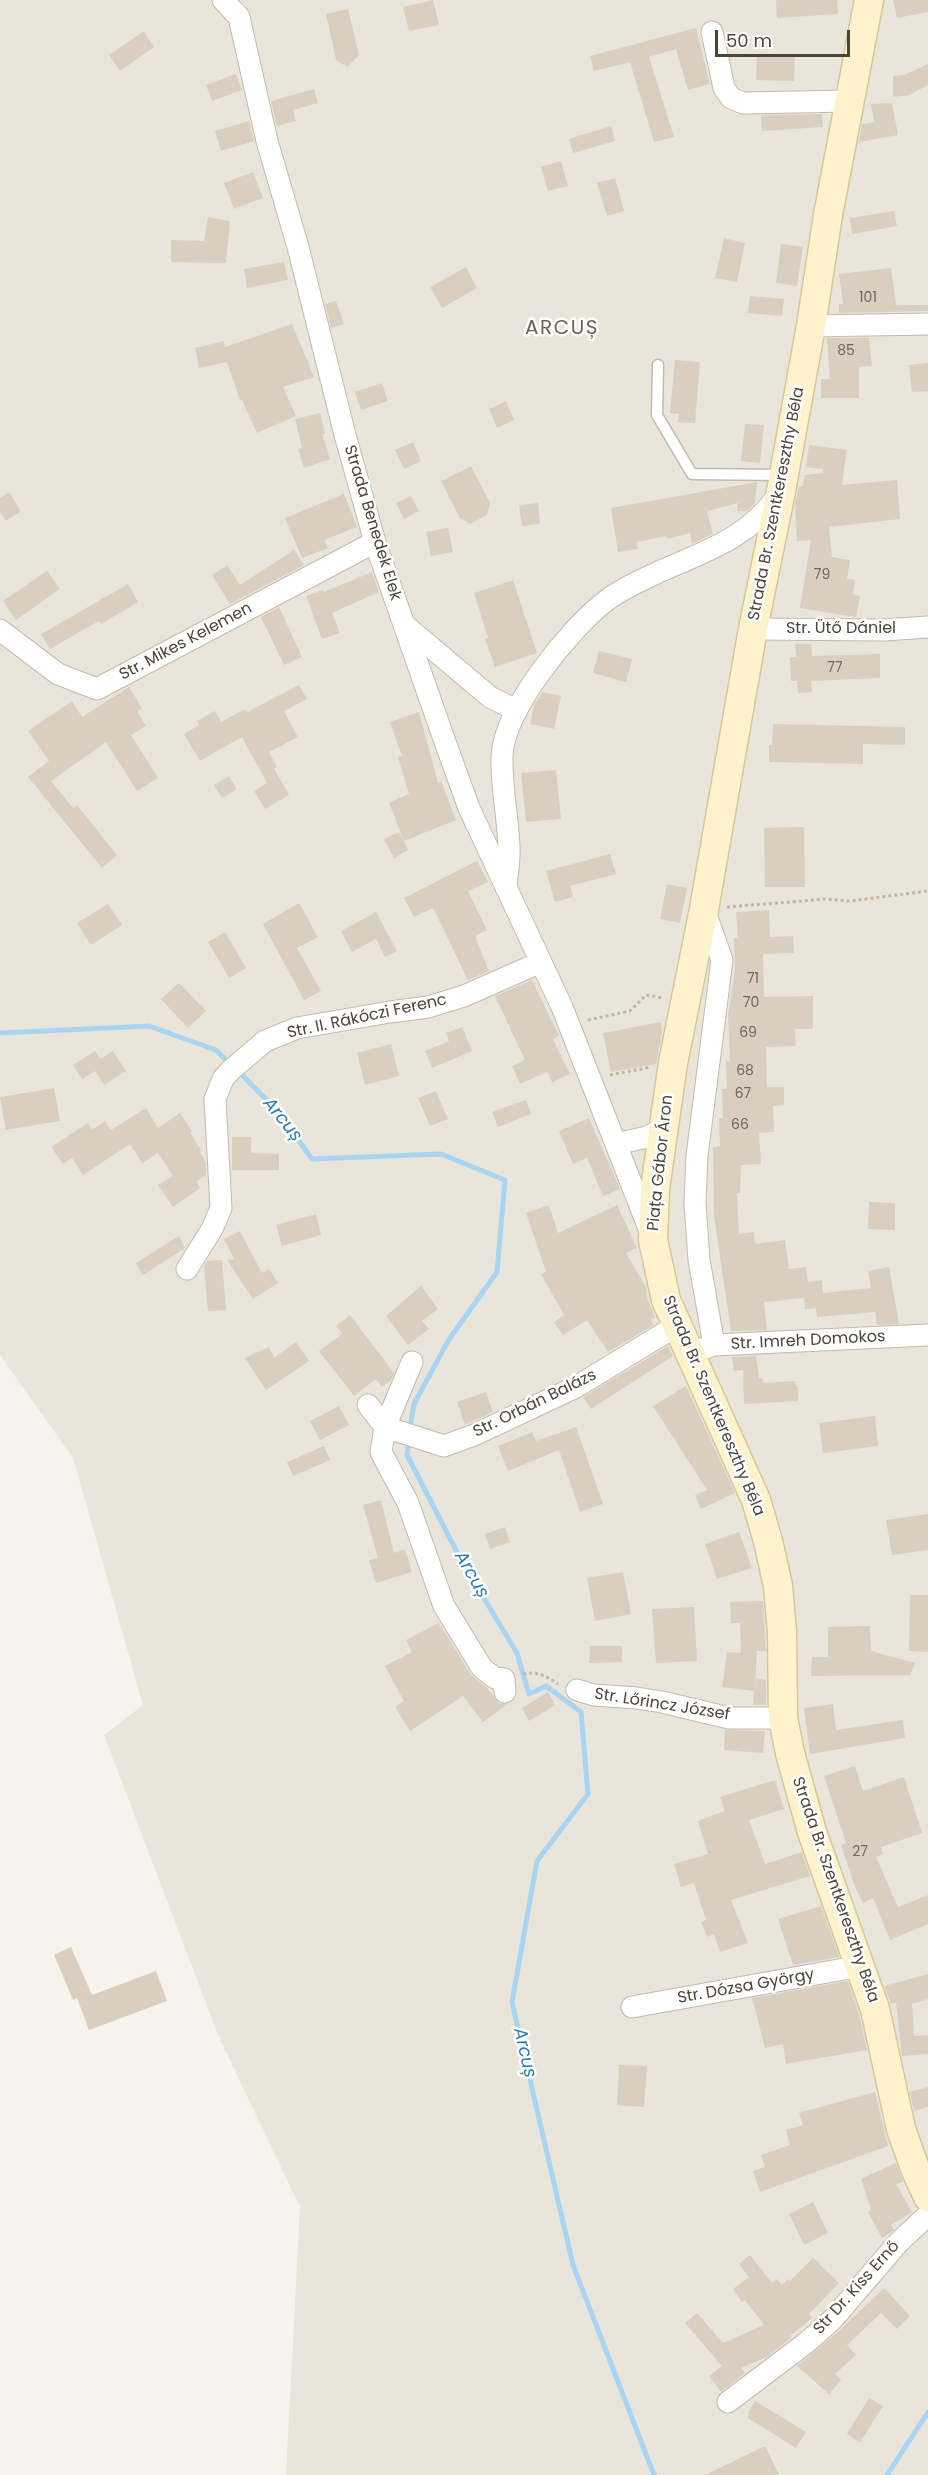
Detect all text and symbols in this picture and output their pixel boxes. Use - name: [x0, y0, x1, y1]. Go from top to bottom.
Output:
- scale bar: [718, 18, 853, 56]
- text: 50 m: [726, 28, 772, 53]
- house number: 101: [859, 290, 877, 306]
- district label: ARCUȘ: [525, 317, 599, 341]
- house number: 85: [837, 343, 855, 359]
- street label: Strada Br. Szentkereszthy Béla: [745, 386, 809, 622]
- street label: Strada Benedek Elek: [339, 443, 405, 603]
- house number: 79: [814, 567, 830, 583]
- street label: Str. Mikes Kelemen: [116, 599, 256, 685]
- street label: Str. Ütő Dániel: [786, 619, 896, 639]
- house number: 77: [827, 660, 843, 676]
- house number: 71: [747, 971, 759, 987]
- street label: Str. II. Rákóczi Ferenc: [286, 991, 448, 1043]
- house number: 70: [743, 995, 759, 1011]
- house number: 69: [739, 1025, 757, 1041]
- house number: 68: [736, 1063, 754, 1079]
- house number: 67: [735, 1086, 751, 1102]
- water label: Arcuș: [258, 1094, 306, 1146]
- street label: Piața Gábor Áron: [644, 1094, 678, 1232]
- house number: 66: [731, 1117, 749, 1133]
- street label: Strada Br. Szentkereszthy Béla: [658, 1293, 768, 1519]
- street label: Str. Imreh Domokos: [730, 1327, 886, 1355]
- street label: Str. Orbán Balázs: [470, 1366, 600, 1442]
- water label: Arcuș: [449, 1548, 493, 1602]
- street label: Str. Lőrincz József: [593, 1685, 731, 1725]
- street label: Strada Br. Szentkereszthy Béla: [787, 1775, 883, 2005]
- house number: 27: [852, 1844, 868, 1860]
- street label: Str. Dózsa György: [676, 1966, 816, 2008]
- water label: Arcuș: [508, 2026, 540, 2080]
- street label: Str Dr. Kiss Ernő: [810, 2237, 904, 2339]

